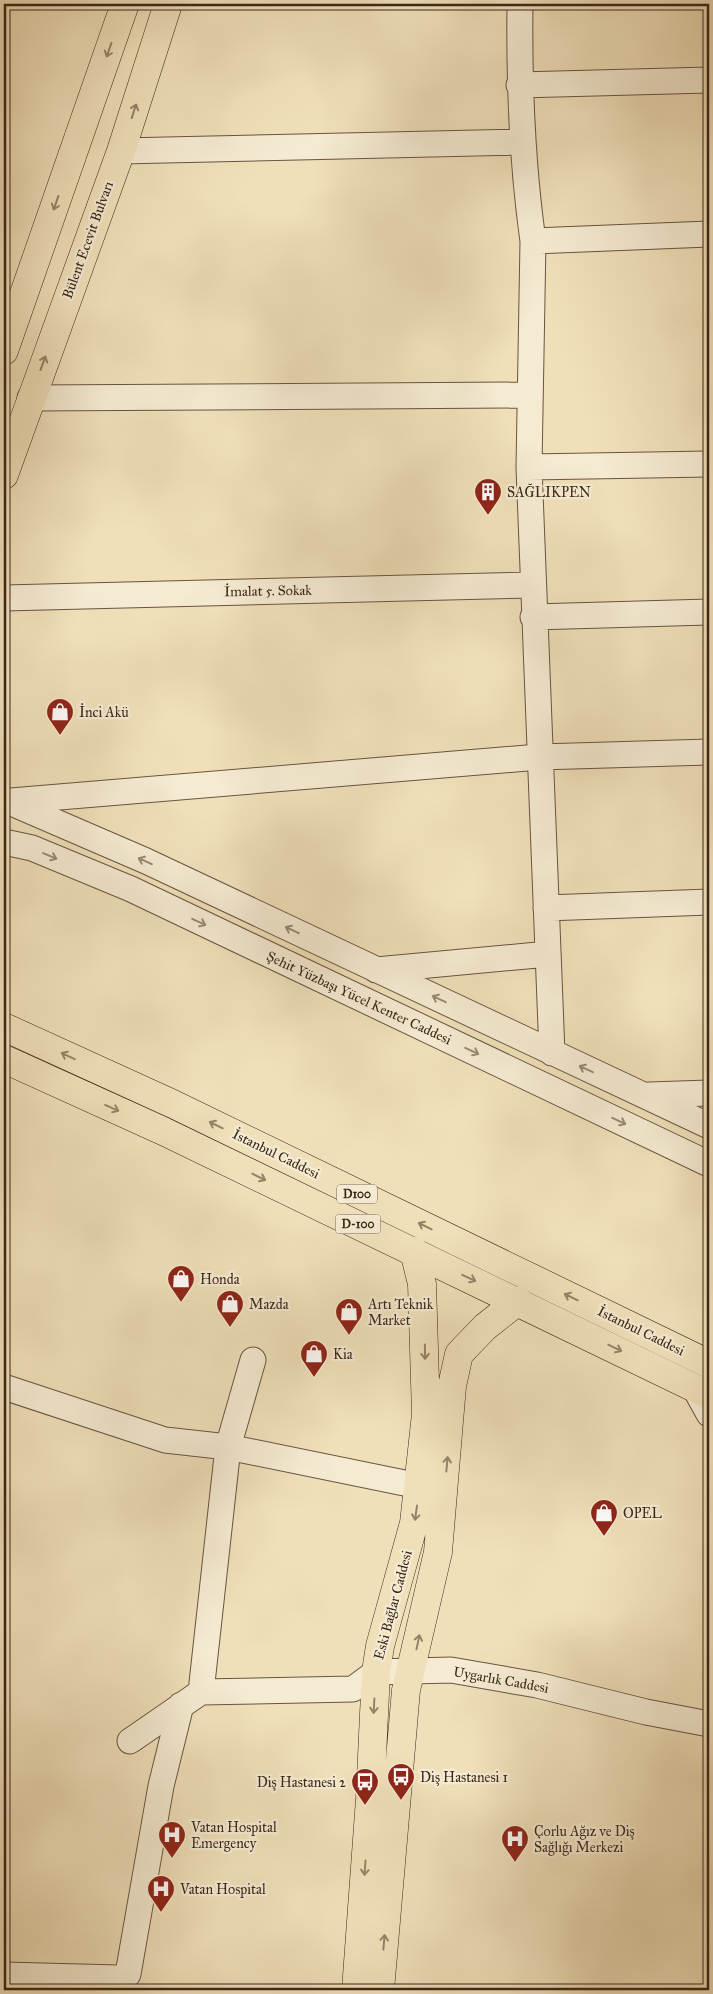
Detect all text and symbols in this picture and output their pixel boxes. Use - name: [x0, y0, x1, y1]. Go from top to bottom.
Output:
- one-way arrow: [104, 42, 113, 57]
- one-way arrow: [129, 103, 139, 119]
- street label: Bülent Ecevit Bulvarı: [59, 179, 117, 301]
- one-way arrow: [50, 195, 60, 211]
- one-way arrow: [39, 356, 48, 371]
- building icon: SAĞLIKPEN: [473, 477, 503, 516]
- place label: SAĞLIKPEN: [507, 483, 591, 501]
- street label: İmalat 5. Sokak: [224, 581, 312, 600]
- shop icon: İnci Akü: [45, 697, 75, 736]
- place label: İnci Akü: [79, 703, 129, 721]
- one-way arrow: [42, 852, 57, 861]
- one-way arrow: [138, 856, 153, 865]
- one-way arrow: [191, 917, 206, 927]
- one-way arrow: [285, 925, 300, 934]
- street label: Şehit Yüzbaşı Yücel Kenter Caddesi: [264, 948, 454, 1049]
- one-way arrow: [432, 994, 447, 1004]
- one-way arrow: [464, 1047, 479, 1057]
- one-way arrow: [61, 1051, 76, 1060]
- one-way arrow: [579, 1063, 594, 1073]
- one-way arrow: [104, 1104, 119, 1113]
- one-way arrow: [611, 1117, 626, 1126]
- one-way arrow: [208, 1119, 223, 1129]
- street label: İstanbul Caddesi: [230, 1125, 323, 1182]
- one-way arrow: [251, 1173, 266, 1182]
- road number: D100: [337, 1184, 377, 1204]
- road number: D-100: [336, 1214, 380, 1234]
- one-way arrow: [418, 1221, 433, 1230]
- shop icon: Honda: [166, 1264, 196, 1303]
- place label: Honda: [200, 1271, 240, 1288]
- one-way arrow: [461, 1274, 476, 1283]
- shop icon: Mazda: [215, 1289, 245, 1328]
- one-way arrow: [564, 1292, 579, 1302]
- place label: Mazda: [249, 1296, 289, 1313]
- place label: Artı Teknik Market: [367, 1296, 434, 1329]
- shop icon: Artı Teknik Market: [334, 1297, 364, 1336]
- street label: İstanbul Caddesi: [595, 1302, 688, 1359]
- shop icon: Kia: [299, 1339, 329, 1378]
- one-way arrow: [420, 1343, 430, 1359]
- one-way arrow: [607, 1344, 622, 1353]
- place label: Kia: [333, 1346, 353, 1363]
- one-way arrow: [442, 1456, 452, 1472]
- shop icon: OPEL: [589, 1498, 619, 1537]
- one-way arrow: [410, 1505, 420, 1521]
- place label: OPEL: [623, 1505, 663, 1522]
- street label: Eski Bağlar Caddesi: [370, 1548, 416, 1661]
- one-way arrow: [414, 1634, 424, 1650]
- street label: Uygarlık Caddesi: [452, 1663, 550, 1697]
- one-way arrow: [370, 1698, 379, 1714]
- bus stop icon: Diş Hastanesi 1: [386, 1762, 416, 1801]
- bus stop icon: Diş Hastanesi 2: [350, 1767, 380, 1806]
- place label: Diş Hastanesi 1: [420, 1769, 508, 1786]
- place label: Diş Hastanesi 2: [257, 1774, 346, 1791]
- place label: Vatan Hospital Emergency: [190, 1819, 277, 1852]
- hospital icon: Vatan Hospital Emergency: [157, 1820, 187, 1859]
- place label: Çorlu Ağız ve Diş Sağlığı Merkezi: [534, 1823, 635, 1856]
- hospital icon: Çorlu Ağız ve Diş Sağlığı Merkezi: [500, 1824, 530, 1863]
- one-way arrow: [360, 1860, 370, 1876]
- hospital icon: Vatan Hospital: [146, 1874, 176, 1913]
- place label: Vatan Hospital: [179, 1881, 266, 1898]
- one-way arrow: [379, 1934, 389, 1950]

